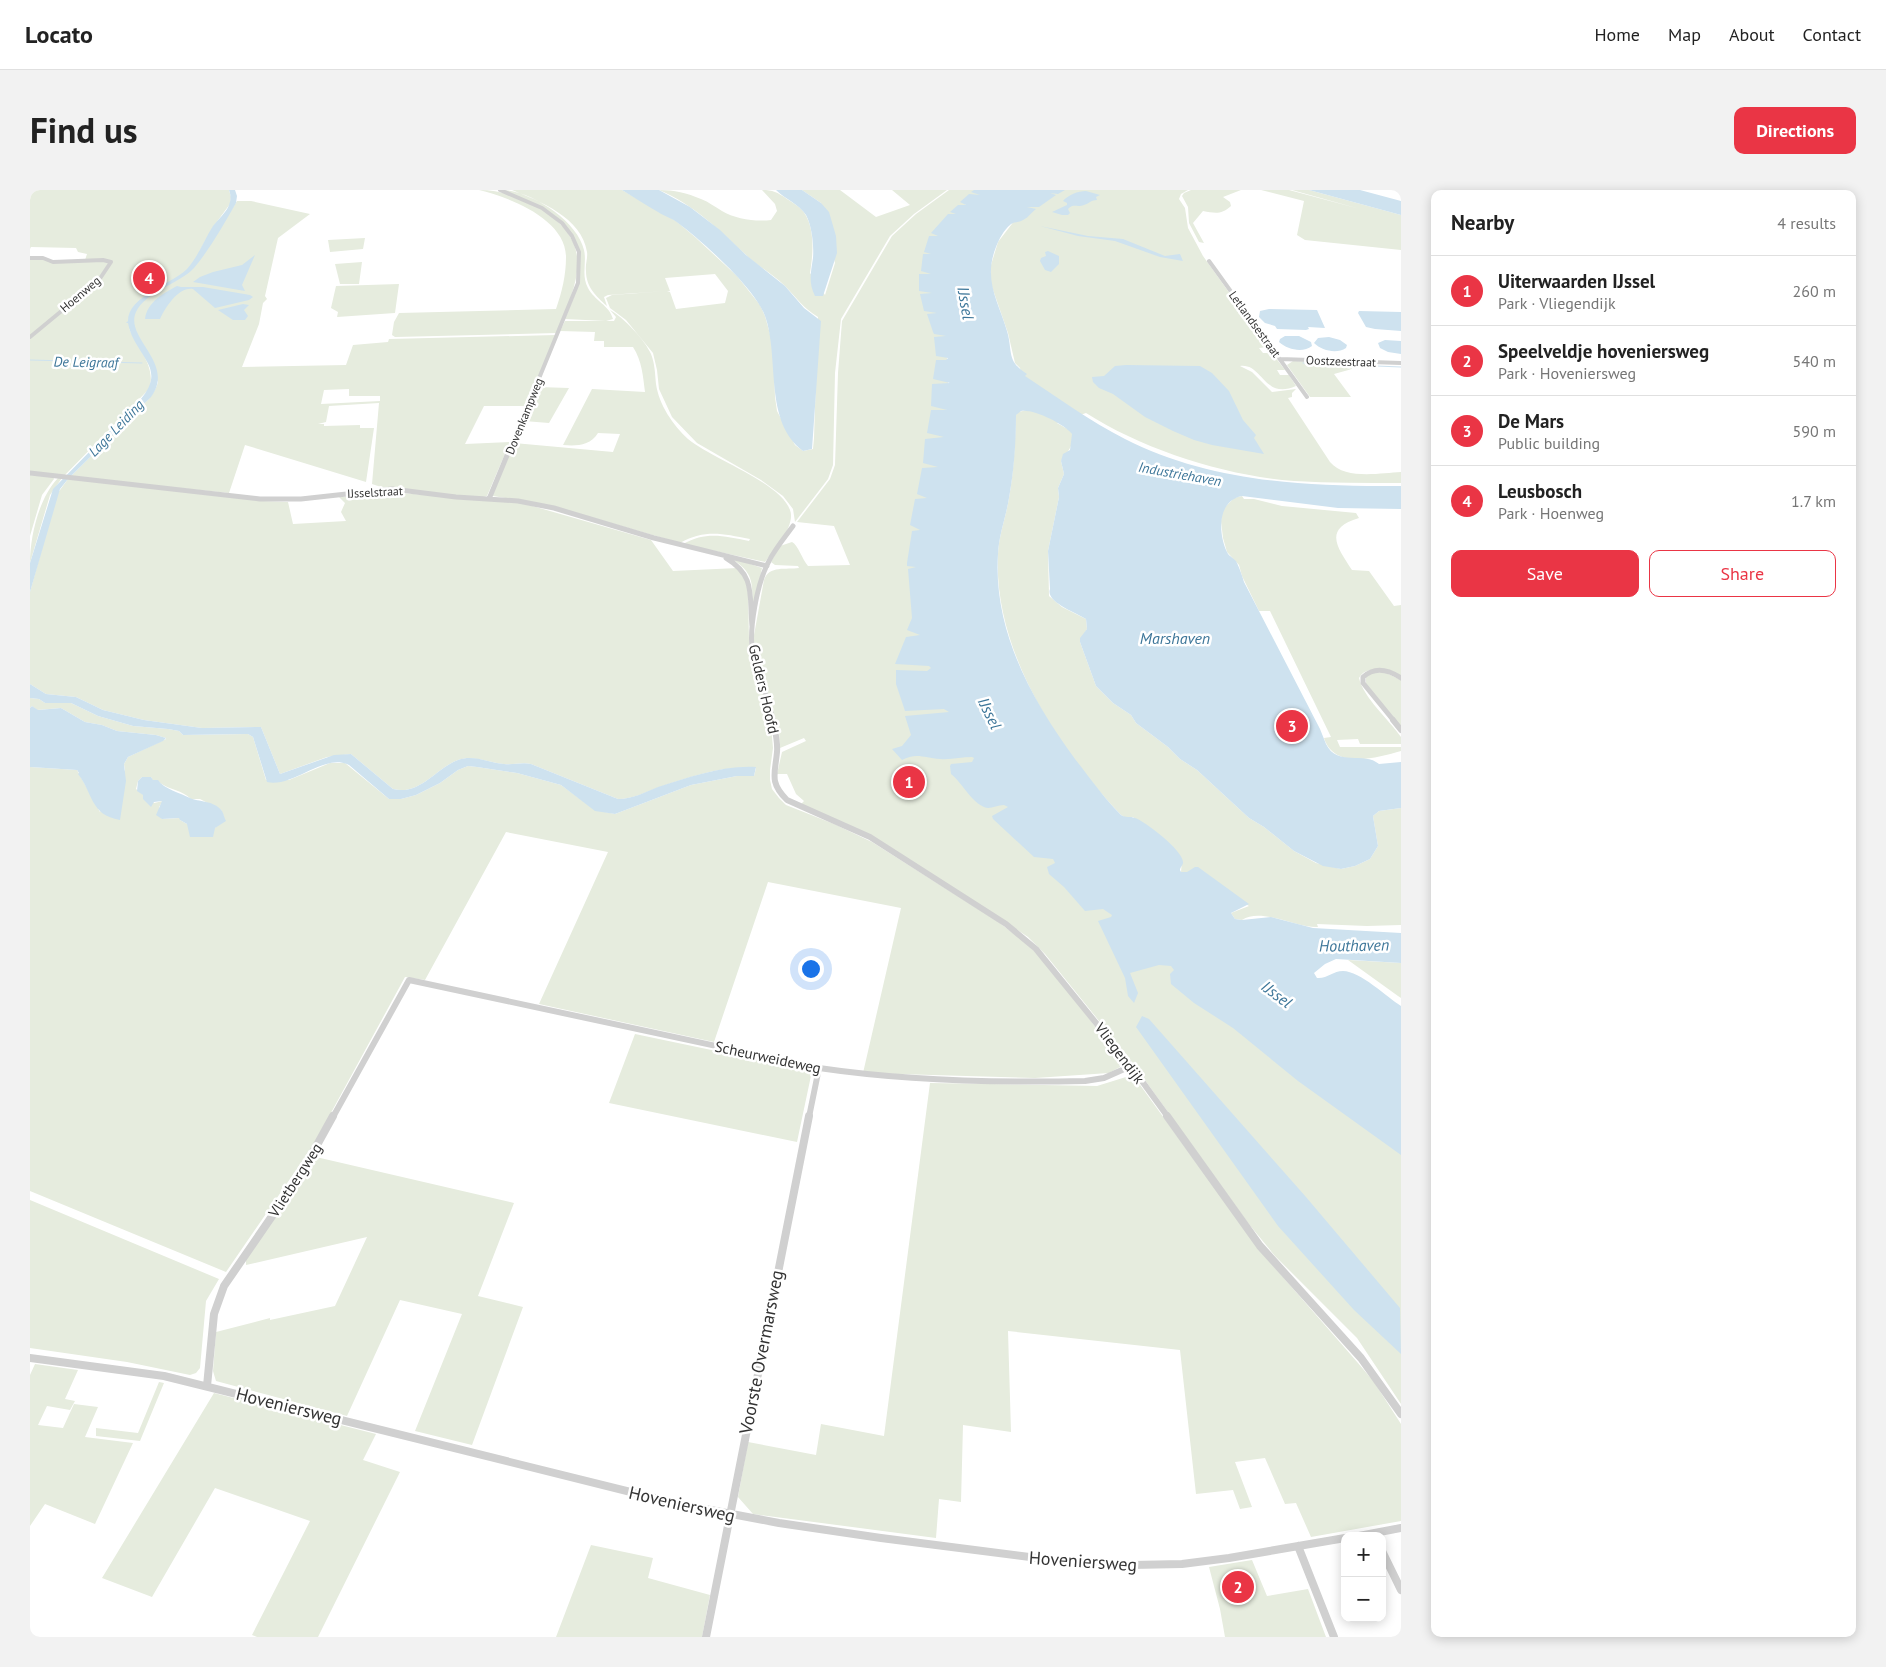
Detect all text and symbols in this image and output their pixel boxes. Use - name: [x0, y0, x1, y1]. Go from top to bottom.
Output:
- text: Locato: [25, 19, 93, 50]
- text: Home: [1594, 23, 1640, 46]
- text: Map: [1668, 23, 1701, 46]
- text: About: [1729, 23, 1775, 46]
- text: Contact: [1803, 23, 1861, 46]
- text: Find us: [30, 107, 138, 153]
- button: Directions: [1734, 107, 1856, 154]
- text: Nearby: [1451, 209, 1514, 236]
- text: 4 results: [1777, 213, 1836, 233]
- pin: 4: [133, 259, 165, 297]
- text: Uiterwaarden IJssel: [1498, 269, 1655, 293]
- street label: Hoenweg: [57, 273, 103, 315]
- text: 1: [1462, 281, 1472, 301]
- text: 260 m: [1793, 281, 1836, 301]
- water label: IJssel: [953, 285, 979, 322]
- street label: Letlandsestraat: [1226, 288, 1284, 360]
- text: Park · Vliegendijk: [1498, 293, 1616, 313]
- text: Speelveldje hoveniersweg: [1498, 339, 1709, 363]
- text: 2: [1462, 351, 1472, 371]
- text: 540 m: [1793, 351, 1836, 371]
- water label: De Leigraaf: [54, 352, 122, 372]
- street label: Oostzeestraat: [1306, 352, 1376, 370]
- text: Park · Hoveniersweg: [1498, 363, 1636, 383]
- street label: Dovenkampweg: [502, 375, 546, 457]
- water label: Lage Leiding: [84, 396, 148, 460]
- text: De Mars: [1498, 409, 1564, 433]
- text: 3: [1462, 421, 1472, 441]
- text: 590 m: [1793, 421, 1836, 441]
- text: Public building: [1498, 433, 1600, 453]
- water label: Industriehaven: [1137, 458, 1223, 490]
- text: Leusbosch: [1498, 479, 1582, 503]
- street label: IJsselstraat: [347, 483, 403, 501]
- text: 4: [1462, 491, 1472, 511]
- text: 1.7 km: [1791, 491, 1836, 511]
- text: Park · Hoenweg: [1498, 503, 1604, 523]
- button: Save: [1451, 550, 1639, 597]
- button: Share: [1649, 550, 1836, 597]
- water label: Marshaven: [1140, 628, 1210, 648]
- street label: Gelders Hoofd: [744, 642, 784, 736]
- water label: IJssel: [974, 694, 1007, 733]
- pin: 3: [1276, 707, 1308, 745]
- pin: 1: [893, 763, 925, 801]
- water label: Houthaven: [1319, 934, 1389, 956]
- your location: [798, 956, 824, 982]
- water label: IJssel: [1258, 976, 1297, 1012]
- street label: Vliegendijk: [1090, 1018, 1150, 1088]
- street label: Scheurweideweg: [713, 1036, 823, 1078]
- street label: Vlietbergweg: [263, 1139, 326, 1222]
- street label: Voorste Overmarsweg: [734, 1268, 788, 1437]
- street label: Hoveniersweg: [234, 1382, 344, 1430]
- street label: Hoveniersweg: [627, 1481, 737, 1527]
- map controls: [1341, 1532, 1386, 1622]
- button: +: [1341, 1532, 1386, 1577]
- street label: Hoveniersweg: [1028, 1546, 1138, 1576]
- pin: 2: [1222, 1568, 1254, 1606]
- button: −: [1341, 1577, 1386, 1622]

